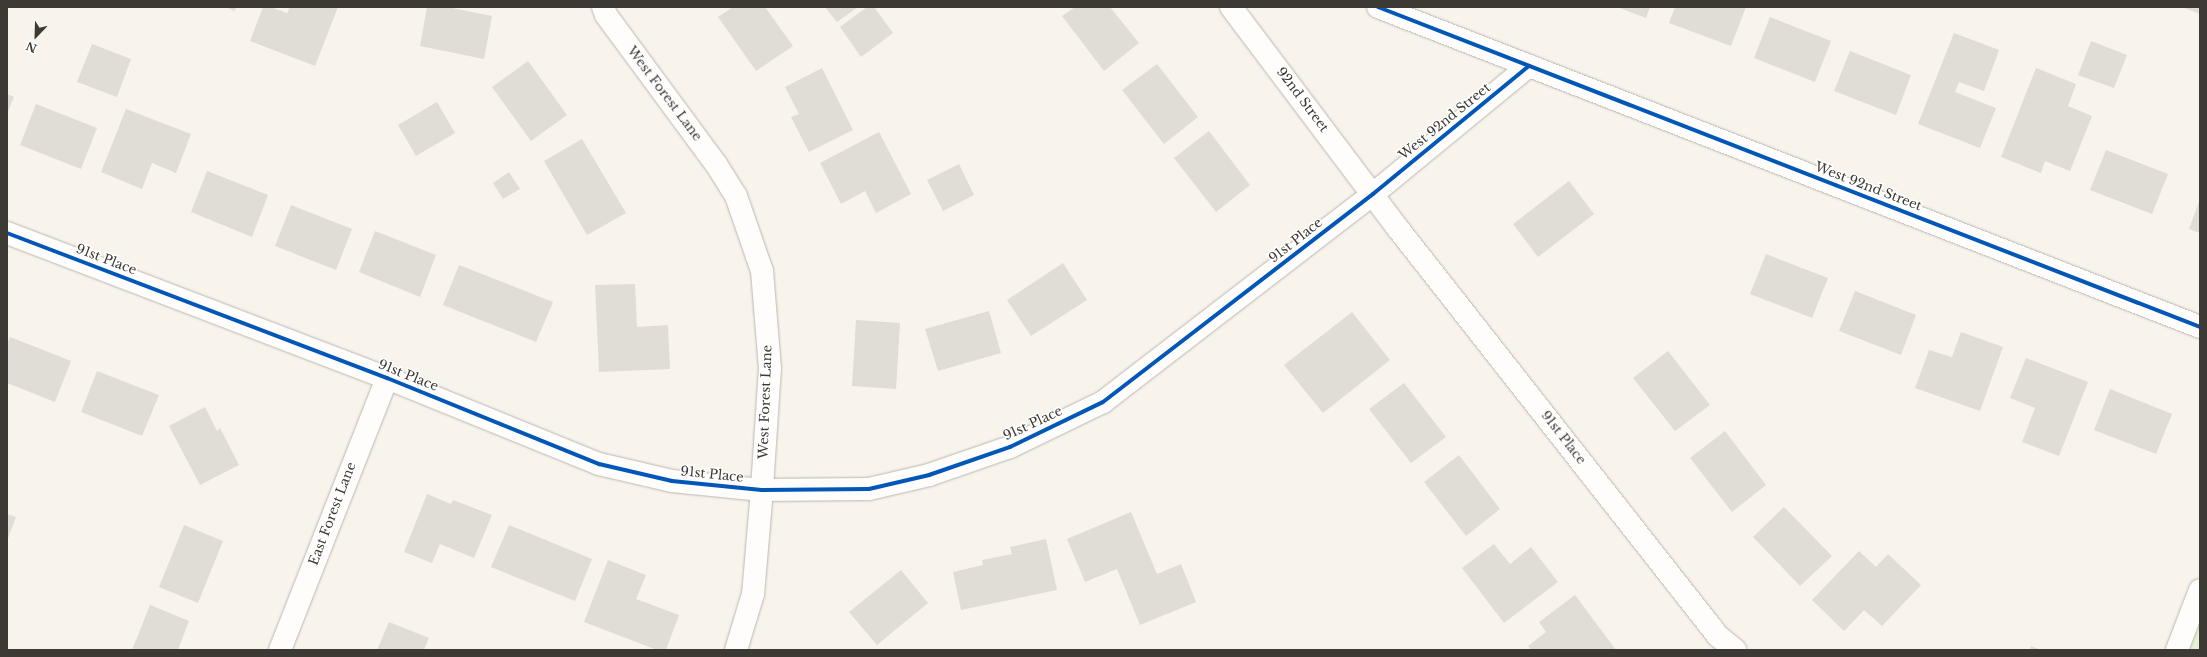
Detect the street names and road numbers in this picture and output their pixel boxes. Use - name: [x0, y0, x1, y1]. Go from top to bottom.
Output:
- street label: West Forest Lane: [623, 44, 705, 144]
- street label: 92nd Street: [1273, 65, 1331, 135]
- street label: West 92nd Street: [1396, 80, 1494, 164]
- street label: West 92nd Street: [1812, 159, 1924, 215]
- street label: 91st Place: [1266, 215, 1326, 267]
- street label: 91st Place: [74, 241, 138, 279]
- street label: West Forest Lane: [756, 345, 776, 459]
- street label: 91st Place: [376, 357, 440, 395]
- street label: 91st Place: [1001, 404, 1065, 444]
- street label: 91st Place: [1537, 408, 1589, 468]
- street label: East Forest Lane: [306, 460, 360, 568]
- street label: 91st Place: [680, 464, 744, 486]

